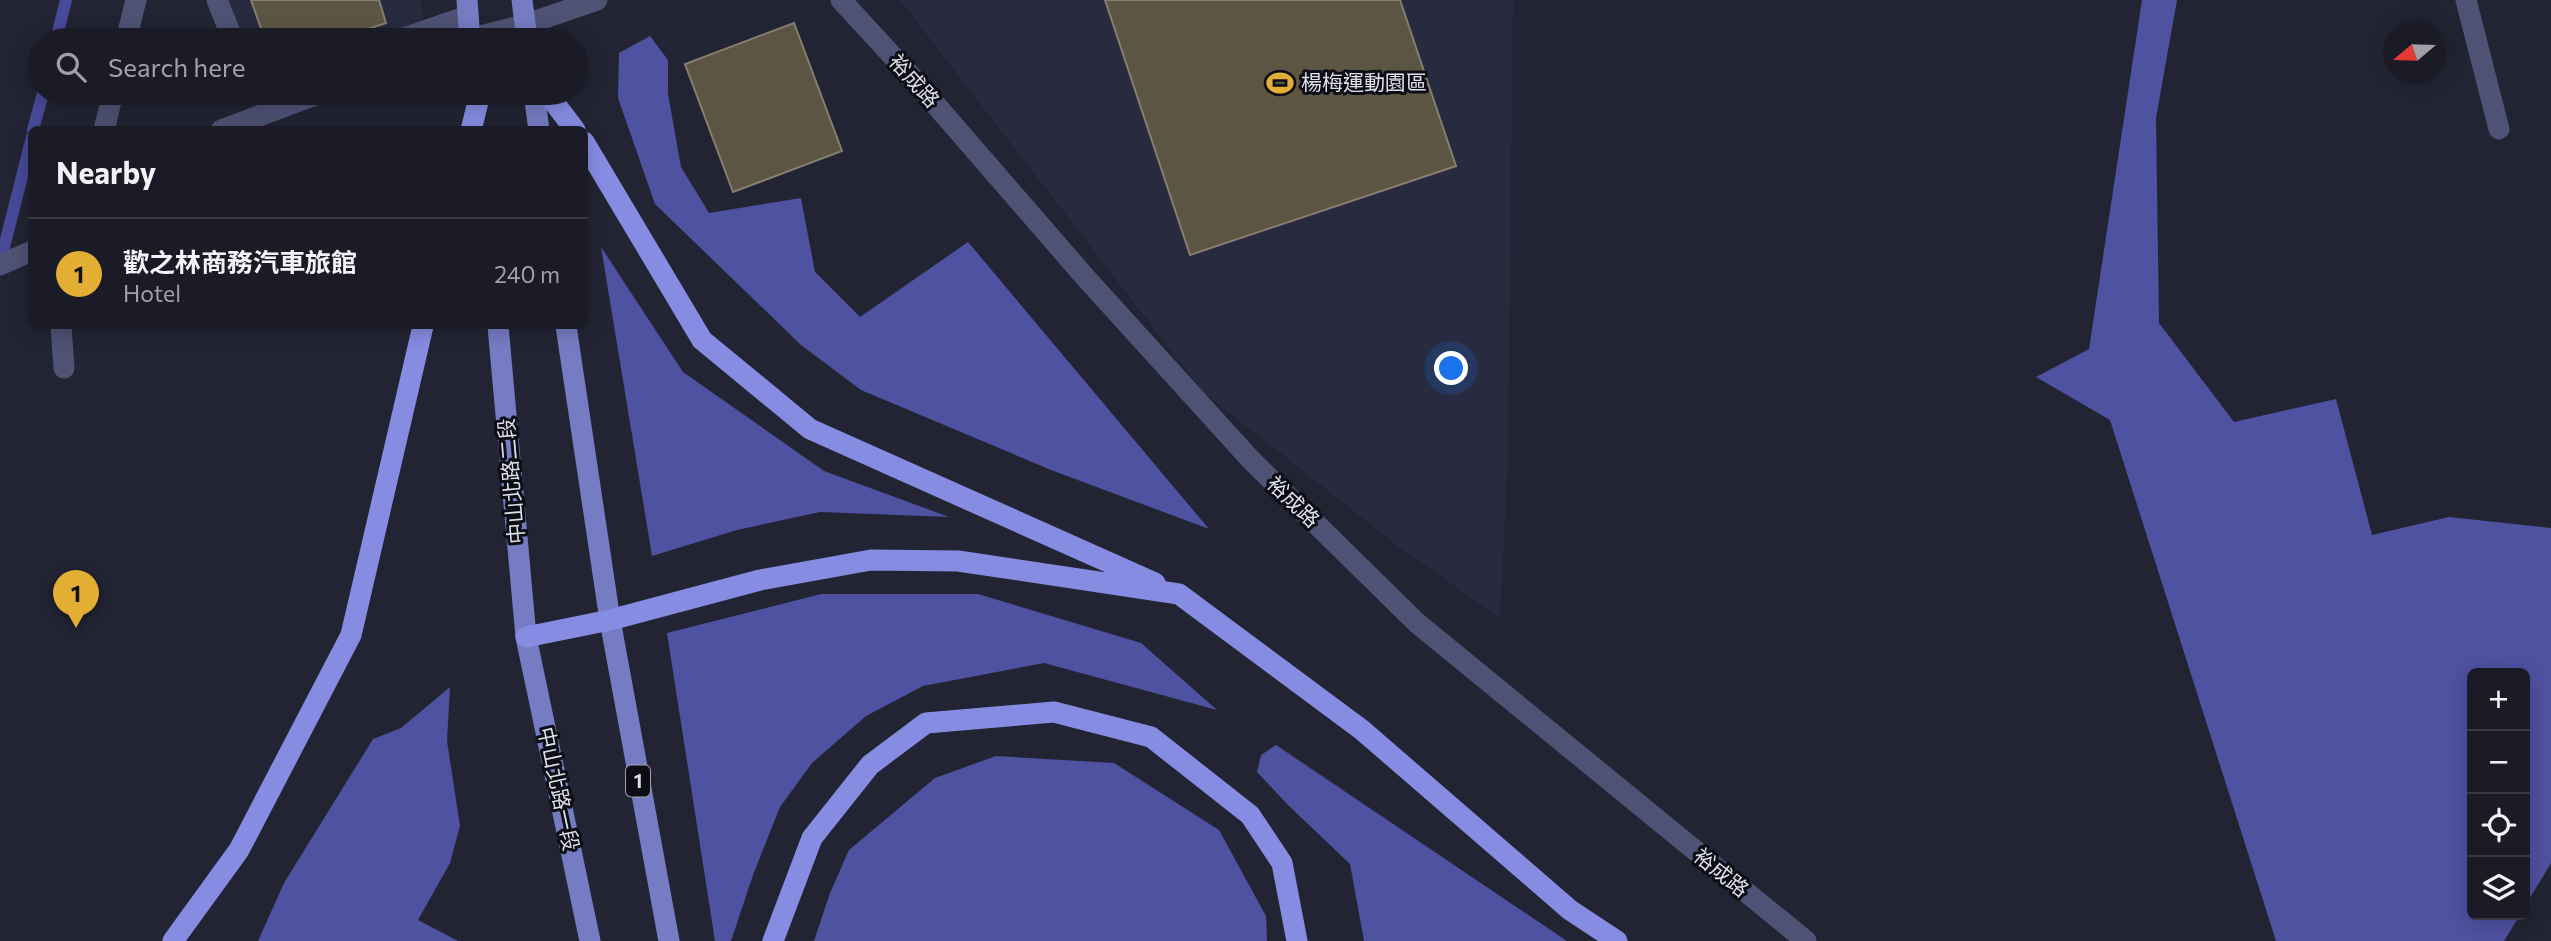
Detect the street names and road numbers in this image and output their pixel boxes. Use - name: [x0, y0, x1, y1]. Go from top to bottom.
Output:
- street label: 裕成路: [885, 48, 945, 112]
- street label: 中山北路二段: [493, 417, 528, 545]
- street label: 裕成路: [1263, 470, 1325, 532]
- street label: 中山北路一段: [534, 724, 585, 853]
- road number: 1: [626, 766, 650, 796]
- street label: 裕成路: [1690, 842, 1754, 901]

